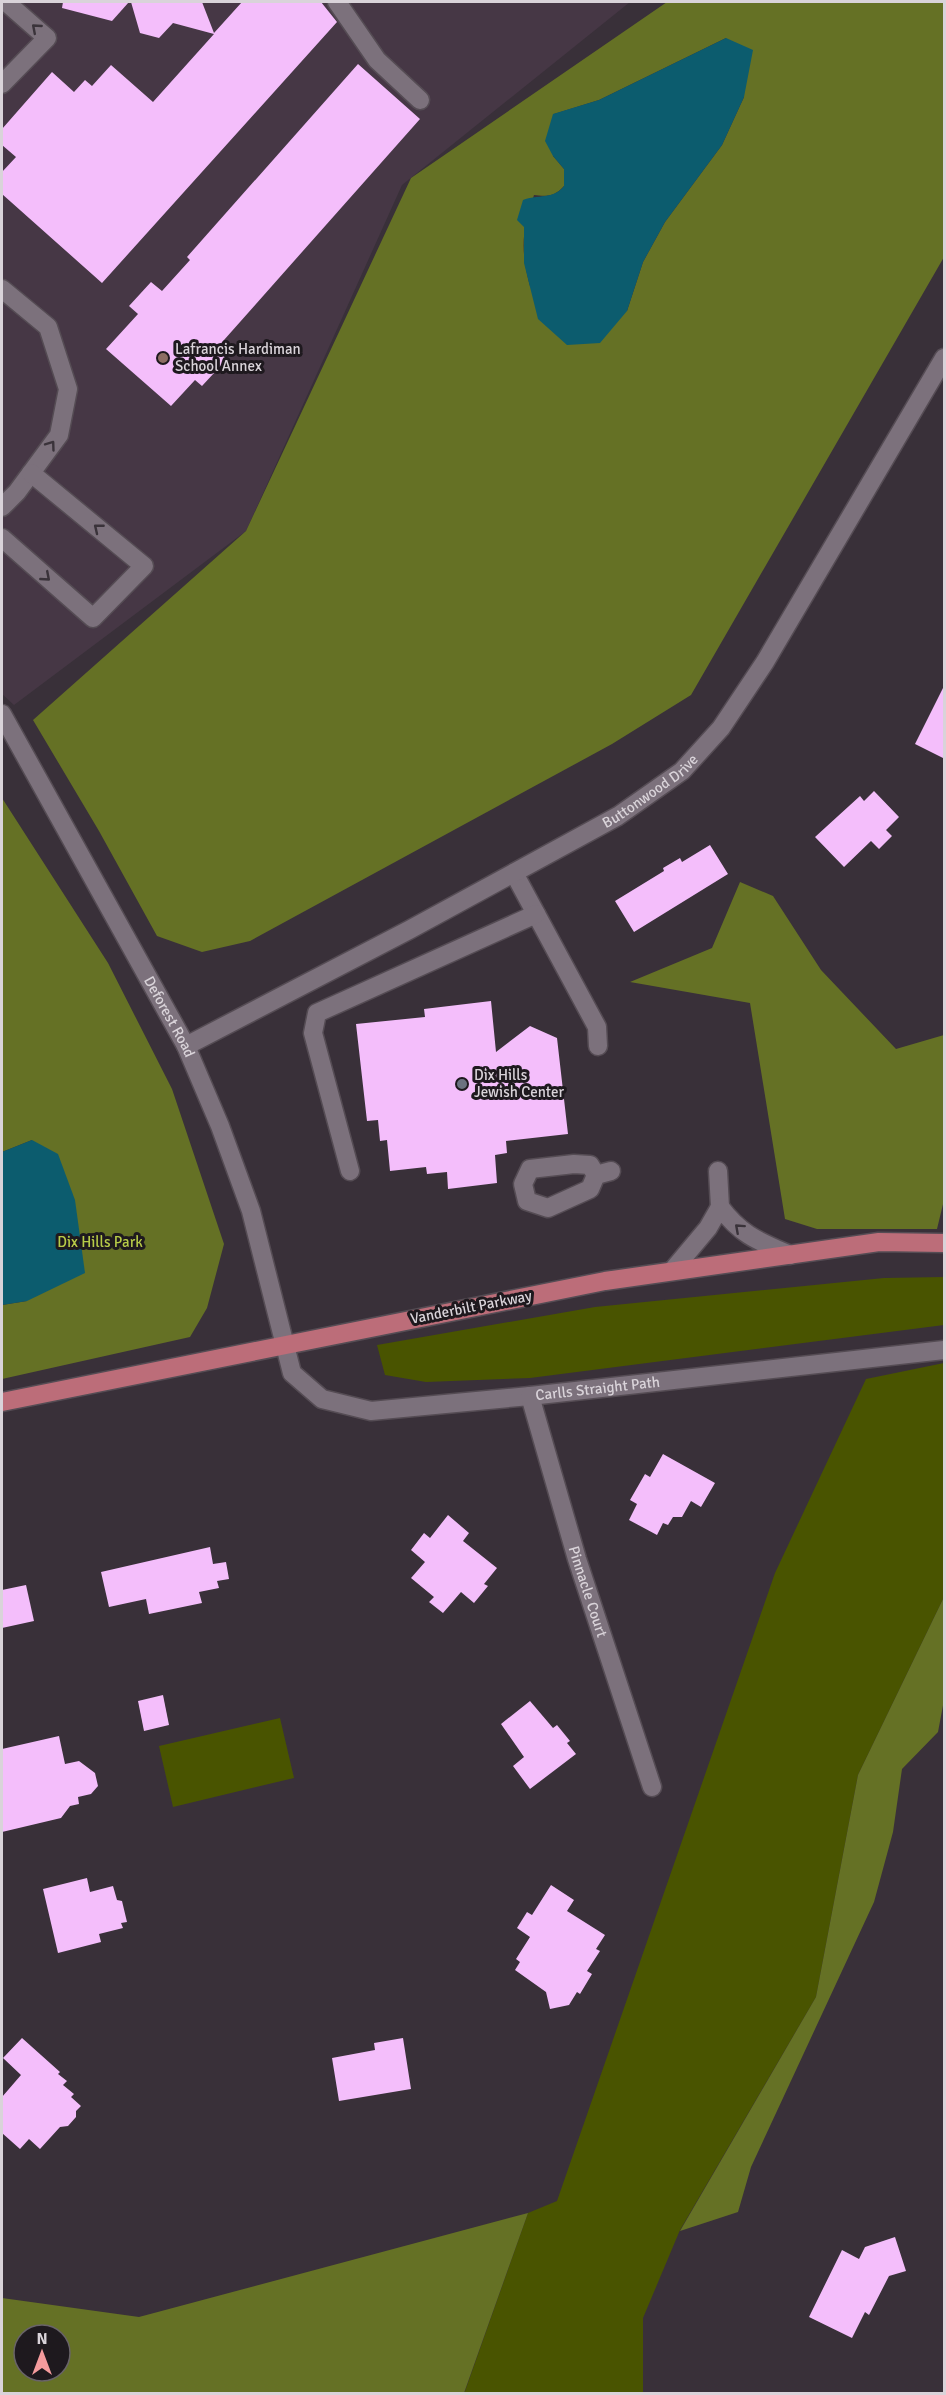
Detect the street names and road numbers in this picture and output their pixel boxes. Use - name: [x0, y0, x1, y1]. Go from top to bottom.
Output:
- street label: Buttonwood Drive: [599, 750, 702, 832]
- street label: Deforest Road: [140, 973, 199, 1060]
- street label: Vanderbilt Parkway: [409, 1286, 533, 1328]
- street label: Carlls Straight Path: [534, 1373, 661, 1404]
- street label: Pinnacle Court: [565, 1544, 611, 1639]

